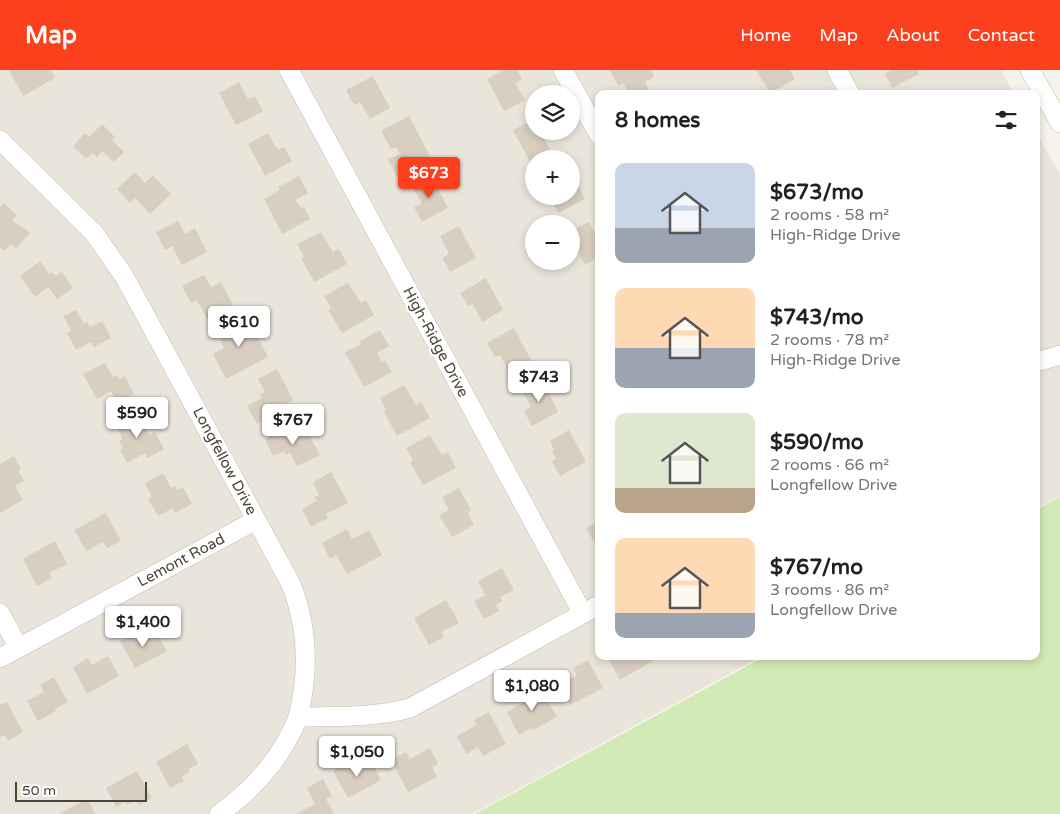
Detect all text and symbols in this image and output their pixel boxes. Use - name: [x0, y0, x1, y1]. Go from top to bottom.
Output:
- text: Map: [25, 21, 77, 50]
- text: Home: [740, 24, 791, 46]
- text: Map: [819, 24, 858, 46]
- text: About: [886, 24, 940, 46]
- text: Contact: [968, 24, 1035, 46]
- map controls: [525, 85, 580, 270]
- button: layers: [525, 85, 580, 140]
- icon: filters: [992, 106, 1020, 134]
- text: 8 homes: [615, 108, 700, 133]
- button: +: [525, 150, 580, 205]
- pin: $673: [399, 156, 459, 199]
- text: $673: [409, 163, 449, 183]
- text: $673/mo: [770, 180, 864, 205]
- icon: home: [655, 183, 715, 243]
- text: 2 rooms · 58 m²: [770, 205, 889, 225]
- button: −: [525, 215, 580, 270]
- text: High-Ridge Drive: [770, 225, 900, 245]
- street label: High-Ridge Drive: [399, 284, 473, 400]
- text: $743/mo: [770, 305, 864, 330]
- pin: $610: [209, 306, 269, 348]
- icon: home: [655, 308, 715, 368]
- text: $610: [219, 312, 259, 332]
- text: 2 rooms · 78 m²: [770, 330, 889, 350]
- text: High-Ridge Drive: [770, 350, 900, 370]
- pin: $743: [509, 360, 569, 403]
- text: $743: [519, 367, 559, 387]
- pin: $590: [107, 396, 167, 439]
- text: $590: [117, 403, 157, 423]
- street label: Longfellow Drive: [189, 404, 261, 518]
- pin: $767: [263, 404, 323, 446]
- text: $767: [273, 410, 313, 430]
- text: $590/mo: [770, 430, 864, 455]
- icon: home: [655, 433, 715, 493]
- text: 2 rooms · 66 m²: [770, 455, 889, 475]
- text: Longfellow Drive: [770, 475, 897, 495]
- street label: Lemont Road: [134, 529, 228, 591]
- text: $767/mo: [770, 555, 863, 580]
- icon: home: [655, 558, 715, 618]
- text: 3 rooms · 86 m²: [770, 580, 889, 600]
- text: Longfellow Drive: [770, 600, 897, 620]
- pin: $1,400: [102, 606, 184, 648]
- text: $1,400: [116, 612, 170, 632]
- pin: $1,080: [491, 670, 573, 712]
- text: $1,080: [505, 676, 559, 696]
- pin: $1,050: [316, 736, 398, 778]
- text: $1,050: [330, 742, 384, 762]
- scale bar: [15, 779, 148, 802]
- text: 50 m: [22, 782, 56, 799]

